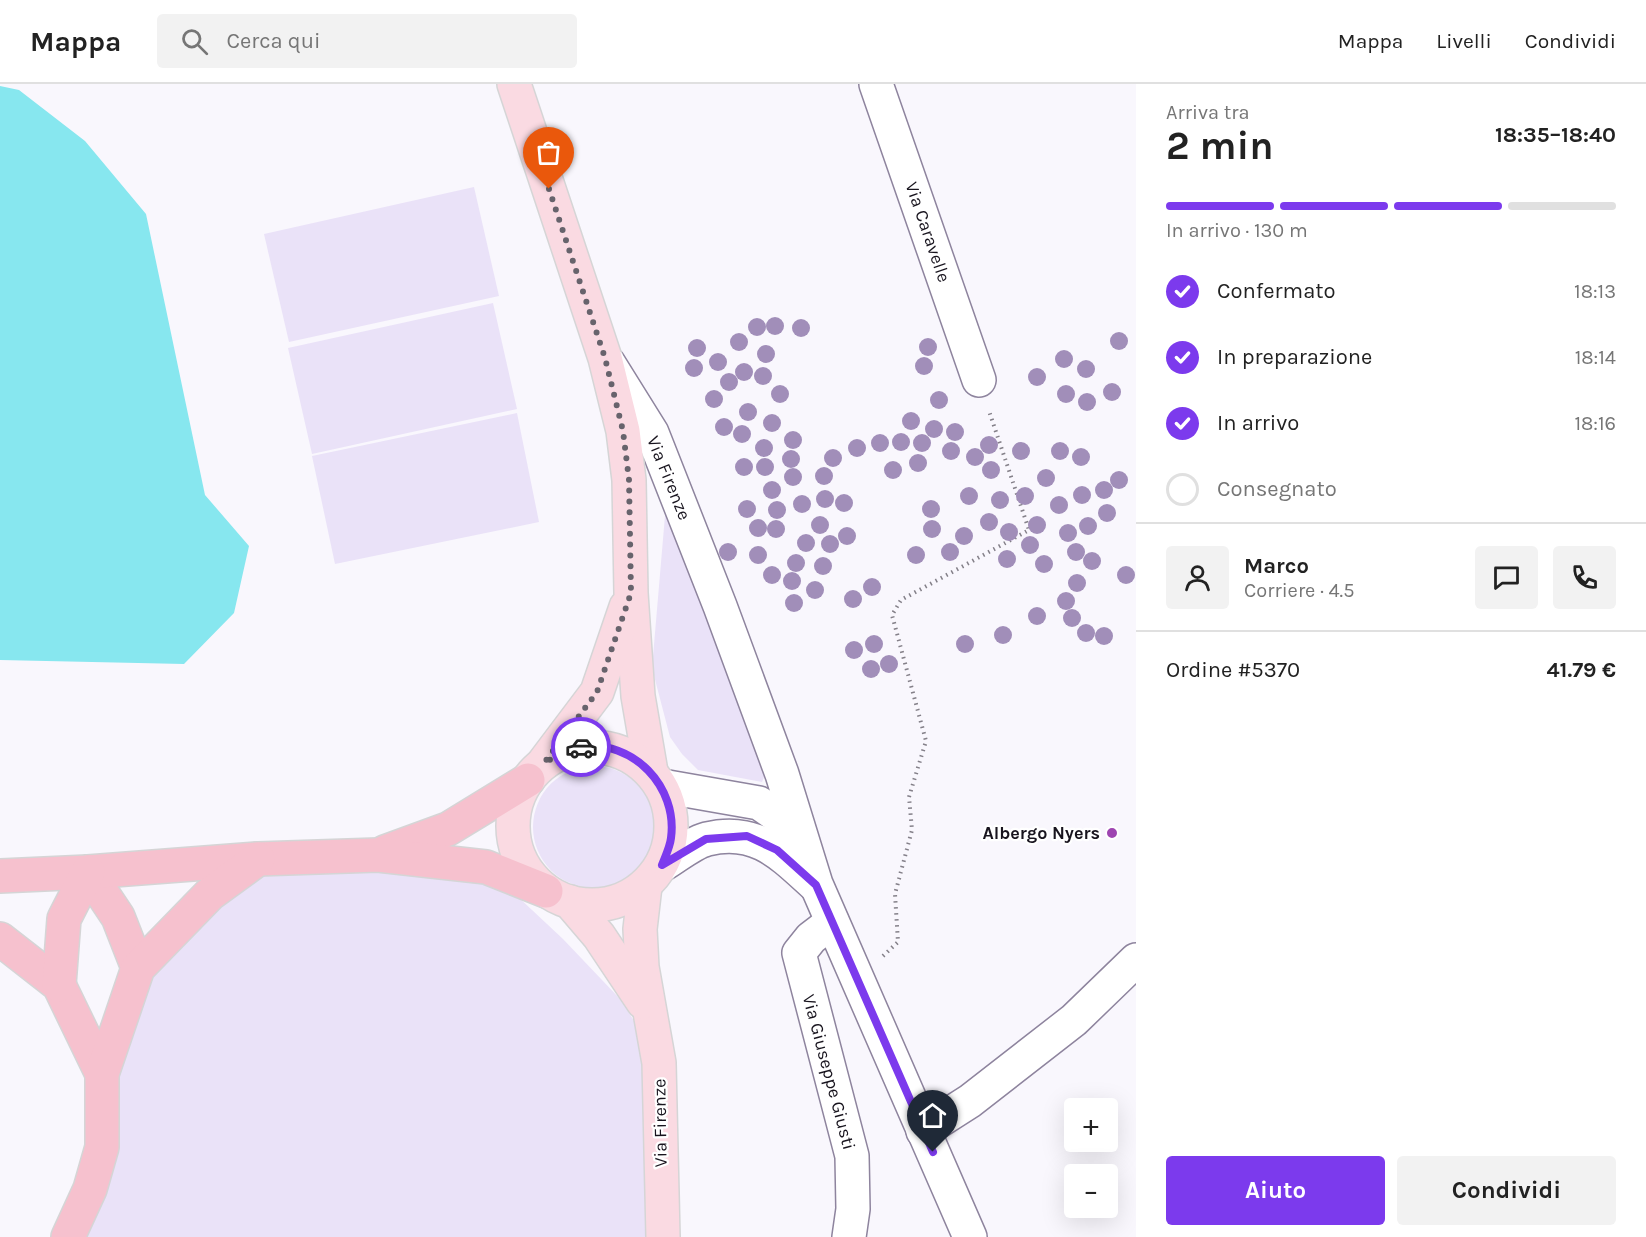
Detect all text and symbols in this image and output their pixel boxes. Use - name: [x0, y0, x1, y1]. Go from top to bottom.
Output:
- search box: [157, 14, 577, 68]
- text: Mappa: [30, 25, 121, 58]
- icon: search: [178, 25, 211, 58]
- text: Cerca qui: [226, 28, 321, 54]
- text: Mappa: [1338, 29, 1403, 53]
- text: Livelli: [1436, 29, 1492, 53]
- text: Condividi: [1525, 29, 1616, 53]
- text: Arriva tra: [1166, 101, 1249, 124]
- text: 18:35–18:40: [1495, 122, 1616, 148]
- text: 2 min: [1166, 123, 1274, 169]
- pin: [523, 127, 574, 189]
- icon: bag: [532, 136, 565, 169]
- street label: Via Caravelle: [901, 179, 955, 285]
- text: In arrivo · 130 m: [1166, 219, 1308, 242]
- icon: check: [1166, 275, 1199, 308]
- text: Confermato: [1217, 278, 1336, 304]
- text: 18:13: [1574, 280, 1616, 303]
- icon: check: [1166, 341, 1199, 374]
- text: In preparazione: [1217, 344, 1372, 370]
- text: 18:14: [1575, 346, 1616, 369]
- icon: check: [1166, 407, 1199, 440]
- text: In arrivo: [1217, 410, 1299, 436]
- text: 18:16: [1574, 412, 1616, 435]
- street label: Via Firenze: [642, 433, 696, 523]
- text: Consegnato: [1217, 476, 1337, 502]
- button: person: [1166, 546, 1229, 609]
- button: chat: [1475, 546, 1538, 609]
- button: phone: [1553, 546, 1616, 609]
- text: Marco: [1244, 553, 1309, 579]
- text: Corriere · 4.5: [1244, 579, 1354, 602]
- text: Ordine #5370: [1166, 657, 1300, 683]
- text: 41.79 €: [1546, 657, 1616, 683]
- courier: [551, 717, 611, 777]
- icon: car: [565, 731, 598, 764]
- place label: Albergo Nyers: [982, 822, 1100, 844]
- marker: Albergo Nyers: [1105, 826, 1119, 840]
- street label: Via Giuseppe Giusti: [798, 992, 860, 1152]
- street label: Via Firenze: [648, 1078, 672, 1168]
- pin: [907, 1090, 958, 1152]
- map controls: [1064, 1098, 1118, 1218]
- button: +: [1064, 1098, 1118, 1152]
- icon: home: [916, 1099, 949, 1132]
- button: Aiuto: [1166, 1156, 1385, 1225]
- button: Condividi: [1397, 1156, 1616, 1225]
- button: −: [1064, 1164, 1118, 1218]

